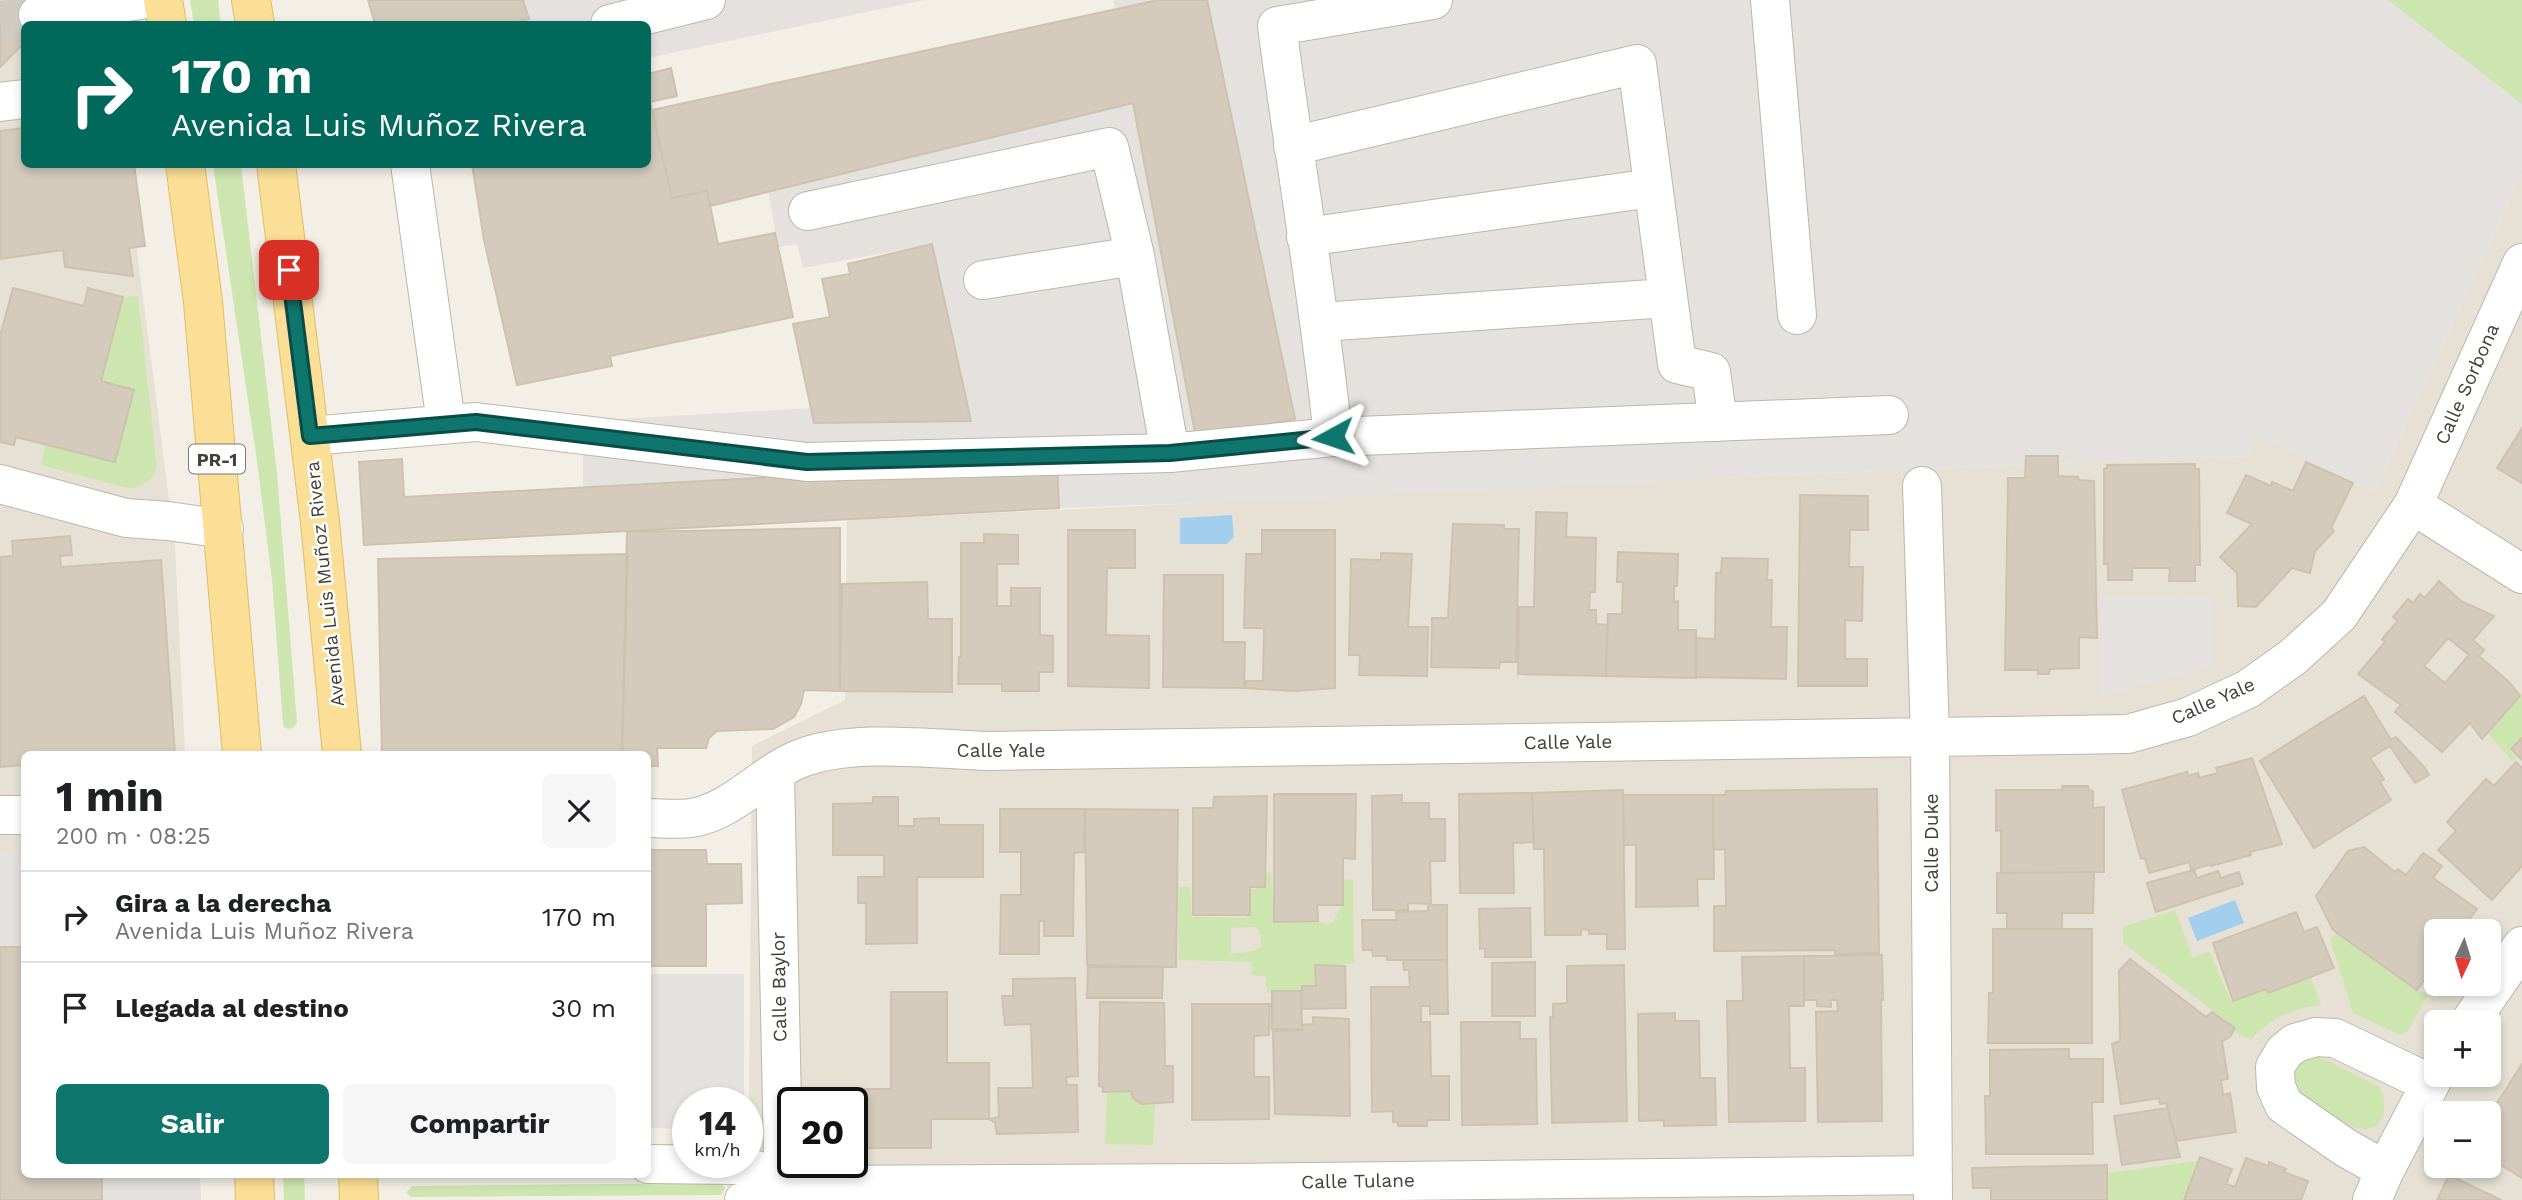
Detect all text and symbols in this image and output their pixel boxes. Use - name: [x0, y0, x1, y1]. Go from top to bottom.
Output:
- text: 170 m: [171, 47, 312, 105]
- icon: right: [56, 49, 147, 140]
- text: Avenida Luis Muñoz Rivera: [171, 106, 587, 144]
- pin: [259, 240, 319, 300]
- icon: arrive: [270, 251, 308, 289]
- street label: Calle Sorbona: [2430, 320, 2504, 448]
- position arrow: [1296, 400, 1370, 474]
- road number: PR-1: [189, 444, 245, 474]
- street label: Avenida Luis Muñoz Rivera: [301, 460, 349, 708]
- street label: Calle Yale: [2168, 672, 2258, 730]
- street label: Calle Yale: [1523, 730, 1613, 754]
- street label: Calle Yale: [957, 739, 1045, 762]
- text: 1 min: [56, 772, 164, 821]
- button: close: [542, 774, 616, 848]
- street label: Calle Duke: [1920, 793, 1943, 893]
- text: 200 m · 08:25: [56, 823, 211, 850]
- text: Gira a la derecha: [115, 888, 331, 918]
- icon: right: [56, 898, 94, 936]
- text: 170 m: [542, 902, 616, 932]
- text: Avenida Luis Muñoz Rivera: [115, 918, 414, 945]
- north arrow: [2424, 919, 2501, 996]
- map controls: [2424, 919, 2501, 1178]
- street label: Calle Baylor: [767, 931, 791, 1042]
- icon: arrive: [56, 989, 94, 1027]
- text: Llegada al destino: [115, 993, 349, 1023]
- text: 30 m: [551, 993, 616, 1023]
- button: +: [2424, 1010, 2501, 1087]
- button: Salir: [56, 1084, 329, 1164]
- button: Compartir: [343, 1084, 616, 1164]
- speed limit sign: 20: [777, 1087, 868, 1178]
- button: −: [2424, 1101, 2501, 1178]
- text: 14: [699, 1102, 736, 1144]
- text: km/h: [694, 1139, 741, 1160]
- street label: Calle Tulane: [1301, 1169, 1415, 1193]

